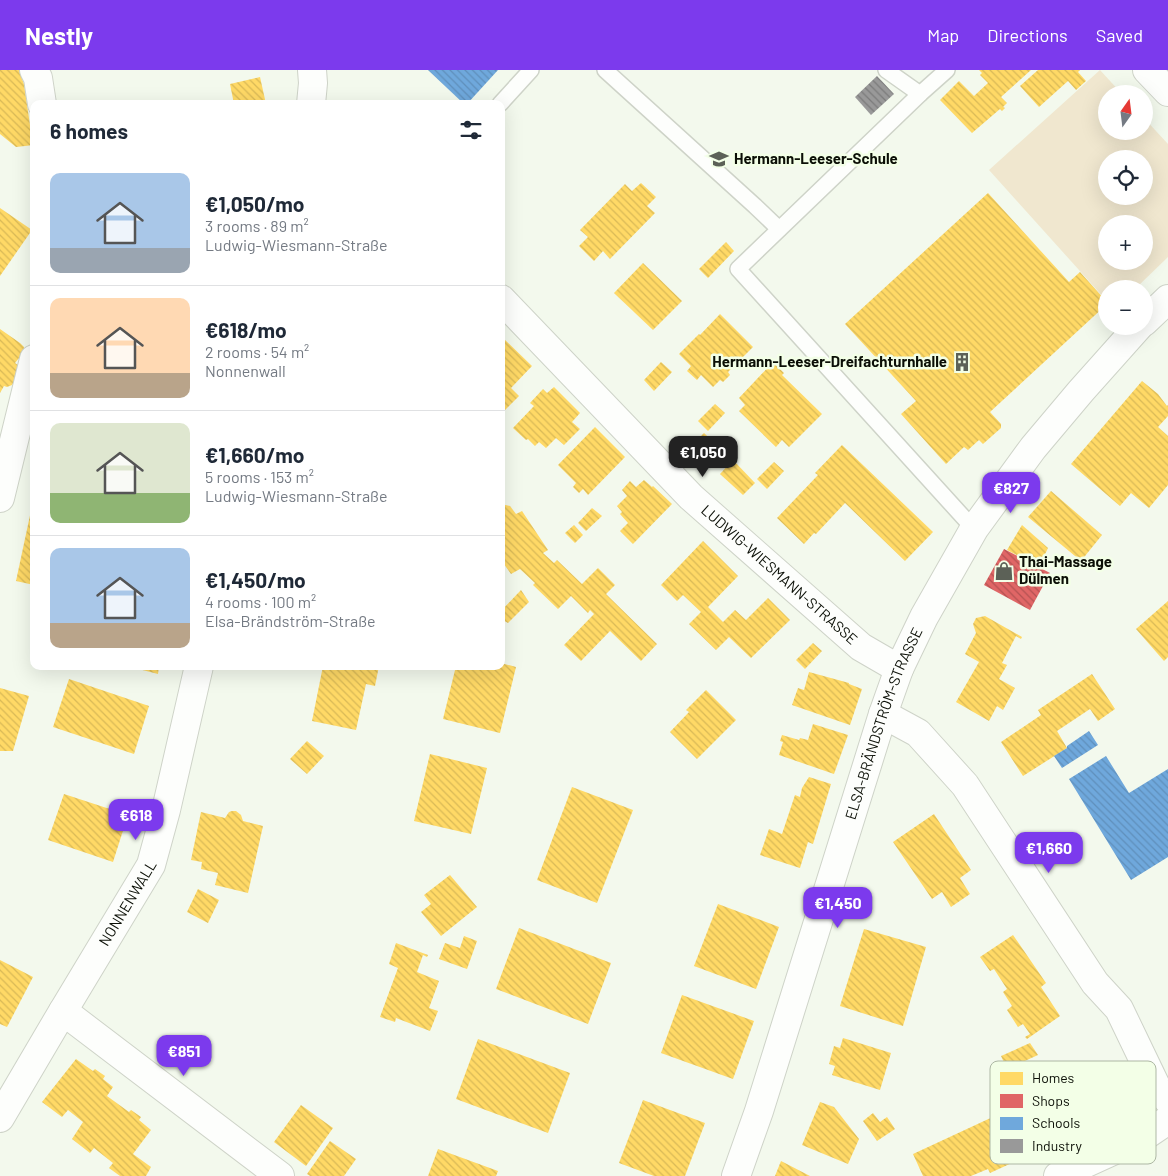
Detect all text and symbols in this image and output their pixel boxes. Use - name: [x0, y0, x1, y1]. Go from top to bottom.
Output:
- text: Nestly: [25, 21, 93, 50]
- text: Map: [927, 24, 959, 46]
- text: Directions: [987, 24, 1068, 46]
- text: Saved: [1096, 24, 1143, 46]
- north arrow: [1098, 85, 1152, 140]
- map controls: [1098, 85, 1153, 335]
- icon: filters: [457, 116, 485, 144]
- text: 6 homes: [50, 118, 128, 143]
- school or university icon: Hermann-Leeser-Schule: [708, 148, 730, 170]
- place label: Hermann-Leeser-Schule: [734, 149, 898, 167]
- button: locate: [1098, 150, 1153, 205]
- text: €1,050/mo: [205, 191, 305, 216]
- icon: home: [90, 193, 150, 253]
- button: +: [1098, 215, 1153, 270]
- text: 3 rooms · 89 m²: [205, 216, 309, 235]
- text: Ludwig-Wiesmann-Straße: [205, 235, 388, 254]
- button: −: [1098, 280, 1153, 335]
- text: €618/mo: [205, 317, 287, 342]
- icon: home: [90, 318, 150, 378]
- text: 2 rooms · 54 m²: [205, 342, 309, 361]
- building icon: Hermann-Leeser-Dreifachturnhalle: [951, 351, 973, 373]
- place label: Hermann-Leeser-Dreifachturnhalle: [712, 352, 947, 370]
- text: Nonnenwall: [205, 361, 286, 380]
- pin: €1,050: [662, 436, 744, 478]
- text: €1,660/mo: [205, 442, 304, 467]
- text: €1,050: [680, 442, 726, 461]
- icon: home: [90, 443, 150, 503]
- text: 5 rooms · 153 m²: [205, 467, 314, 486]
- pin: €827: [981, 472, 1041, 514]
- text: €827: [993, 478, 1029, 497]
- text: Ludwig-Wiesmann-Straße: [205, 486, 388, 505]
- street label: LUDWIG-WIESMANN-STRASSE: [698, 500, 862, 648]
- place label: Thai-Massage Dülmen: [1019, 552, 1112, 587]
- shop icon: Thai-Massage Dülmen: [993, 560, 1015, 582]
- text: €1,450/mo: [205, 567, 306, 592]
- icon: home: [90, 568, 150, 628]
- text: 4 rooms · 100 m²: [205, 592, 316, 611]
- text: Elsa-Brändström-Straße: [205, 611, 376, 630]
- street label: ELSA-BRÄNDSTRÖM-STRASSE: [841, 624, 926, 822]
- pin: €618: [106, 798, 166, 841]
- text: €618: [120, 805, 152, 824]
- pin: €1,660: [1008, 832, 1090, 874]
- text: €1,660: [1026, 838, 1072, 857]
- street label: NONNENWALL: [94, 857, 160, 949]
- pin: €1,450: [797, 886, 879, 929]
- text: €1,450: [814, 893, 862, 912]
- pin: €851: [154, 1034, 214, 1077]
- text: €851: [168, 1041, 200, 1060]
- legend: [990, 1061, 1156, 1164]
- text: Homes: [1032, 1069, 1075, 1086]
- text: Shops: [1032, 1092, 1070, 1109]
- text: Schools: [1032, 1114, 1080, 1131]
- text: Industry: [1032, 1137, 1083, 1154]

